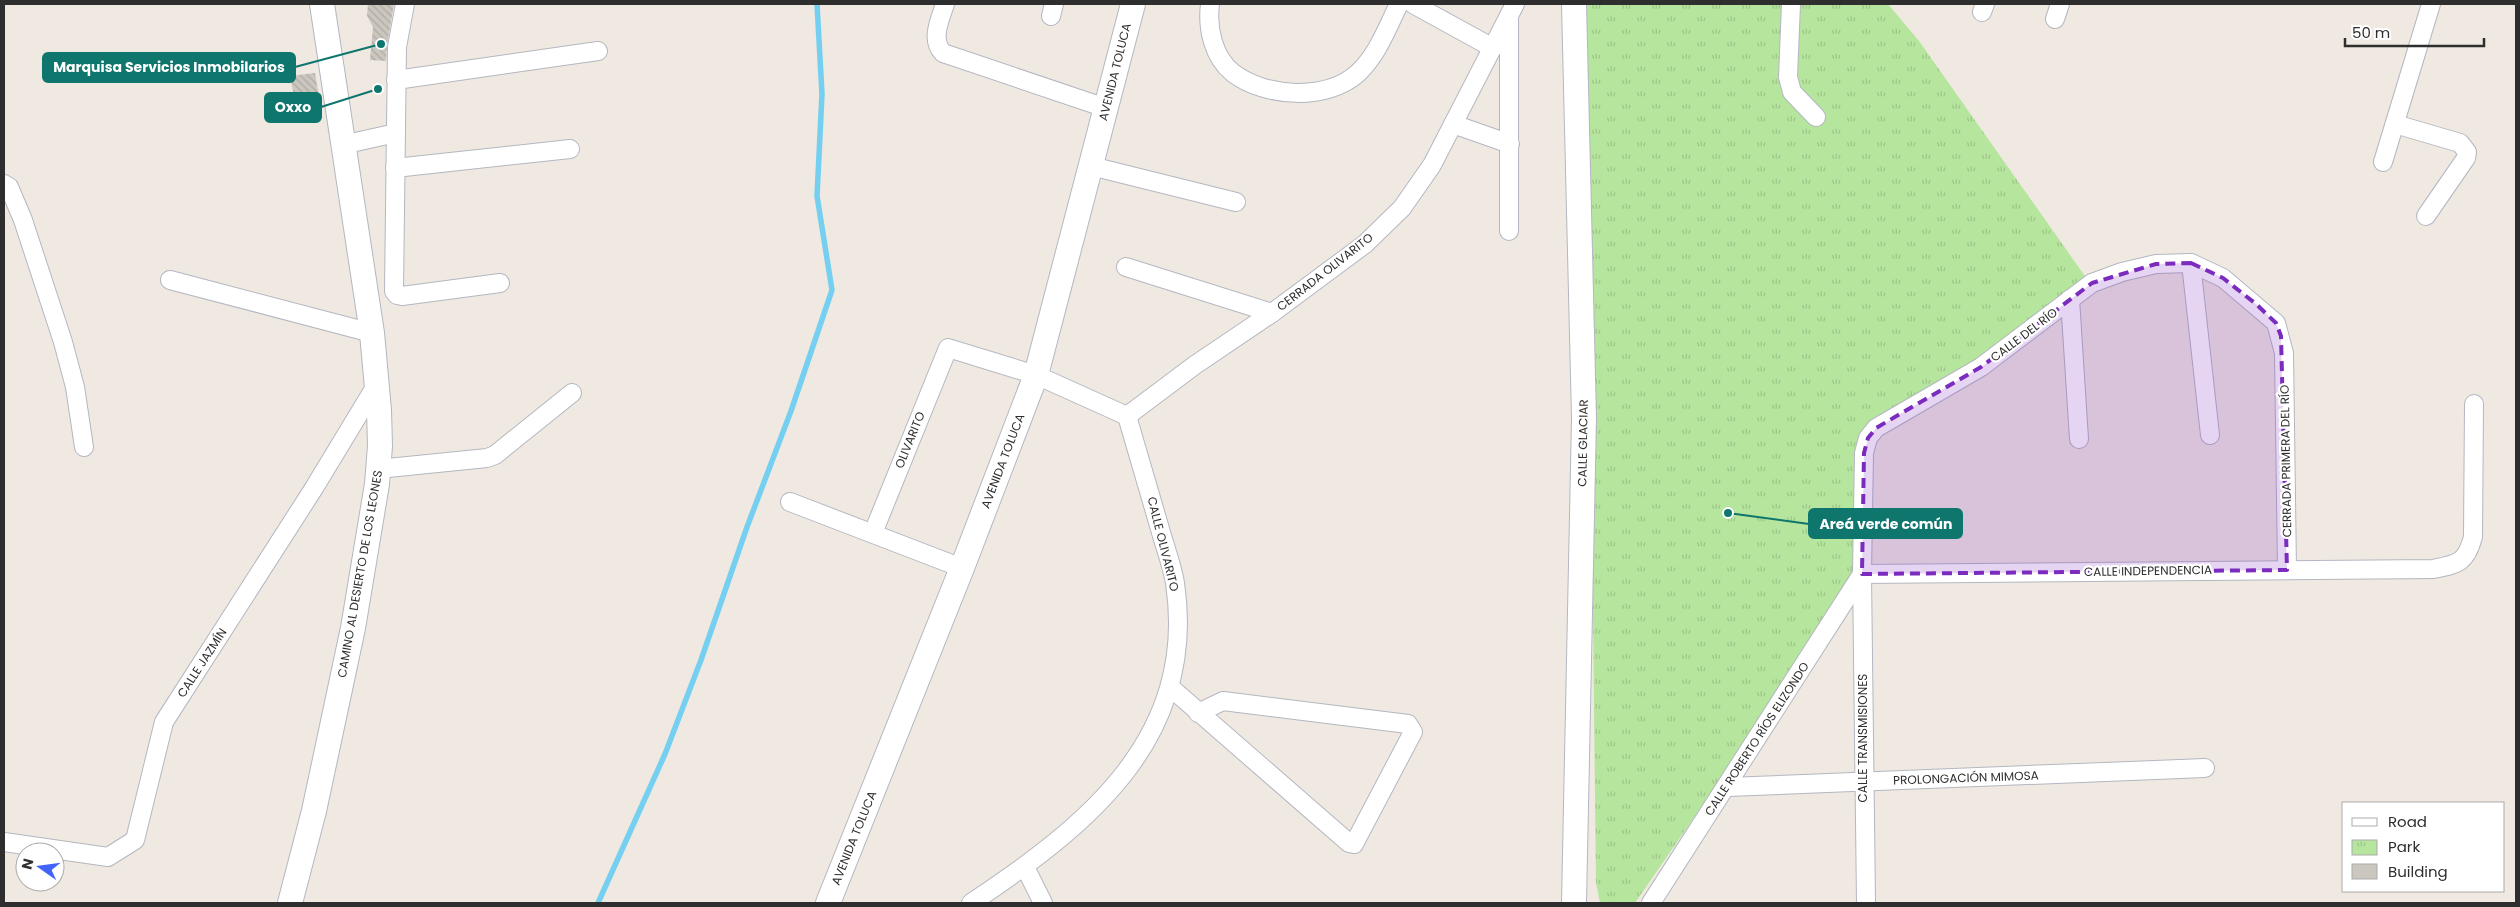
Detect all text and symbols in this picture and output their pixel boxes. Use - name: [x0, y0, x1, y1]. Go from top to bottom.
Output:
- scale bar: [2345, 15, 2484, 47]
- street label: AVENIDA TOLUCA: [1094, 21, 1135, 122]
- text: 50 m: [2352, 22, 2390, 43]
- callout: Marquisa Servicios Inmobilarios: [43, 53, 295, 82]
- text: Marquisa Servicios Inmobilarios: [53, 57, 285, 77]
- callout: Oxxo: [265, 93, 321, 122]
- text: Oxxo: [275, 97, 311, 117]
- street label: CERRADA OLIVARITO: [1273, 229, 1376, 315]
- street label: CALLE DEL RÍO: [1987, 304, 2061, 365]
- street label: CERRADA PRIMERA DEL RÍO: [2276, 384, 2295, 538]
- street label: CALLE GLACIAR: [1573, 399, 1592, 487]
- street label: OLIVARITO: [890, 409, 929, 471]
- street label: AVENIDA TOLUCA: [977, 411, 1028, 511]
- street label: CAMINO AL DESIERTO DE LOS LEONES: [333, 469, 386, 679]
- street label: CALLE OLIVARITO: [1144, 495, 1183, 593]
- callout: Areá verde común: [1809, 509, 1962, 538]
- text: Areá verde común: [1820, 514, 1952, 534]
- street label: CALLE INDEPENDENCIA: [2084, 561, 2212, 580]
- street label: CALLE JAZMÍN: [173, 625, 230, 701]
- street label: CALLE ROBERTO RÍOS ELIZONDO: [1700, 659, 1813, 819]
- street label: CALLE TRANSMISIONES: [1854, 674, 1871, 802]
- street label: PROLONGACIÓN MIMOSA: [1893, 766, 2039, 789]
- street label: AVENIDA TOLUCA: [827, 788, 880, 887]
- legend: [2342, 802, 2505, 892]
- text: Road: [2388, 811, 2427, 832]
- text: Park: [2388, 836, 2420, 857]
- north arrow: [15, 842, 65, 892]
- text: N: [16, 856, 38, 871]
- text: Building: [2388, 861, 2448, 882]

